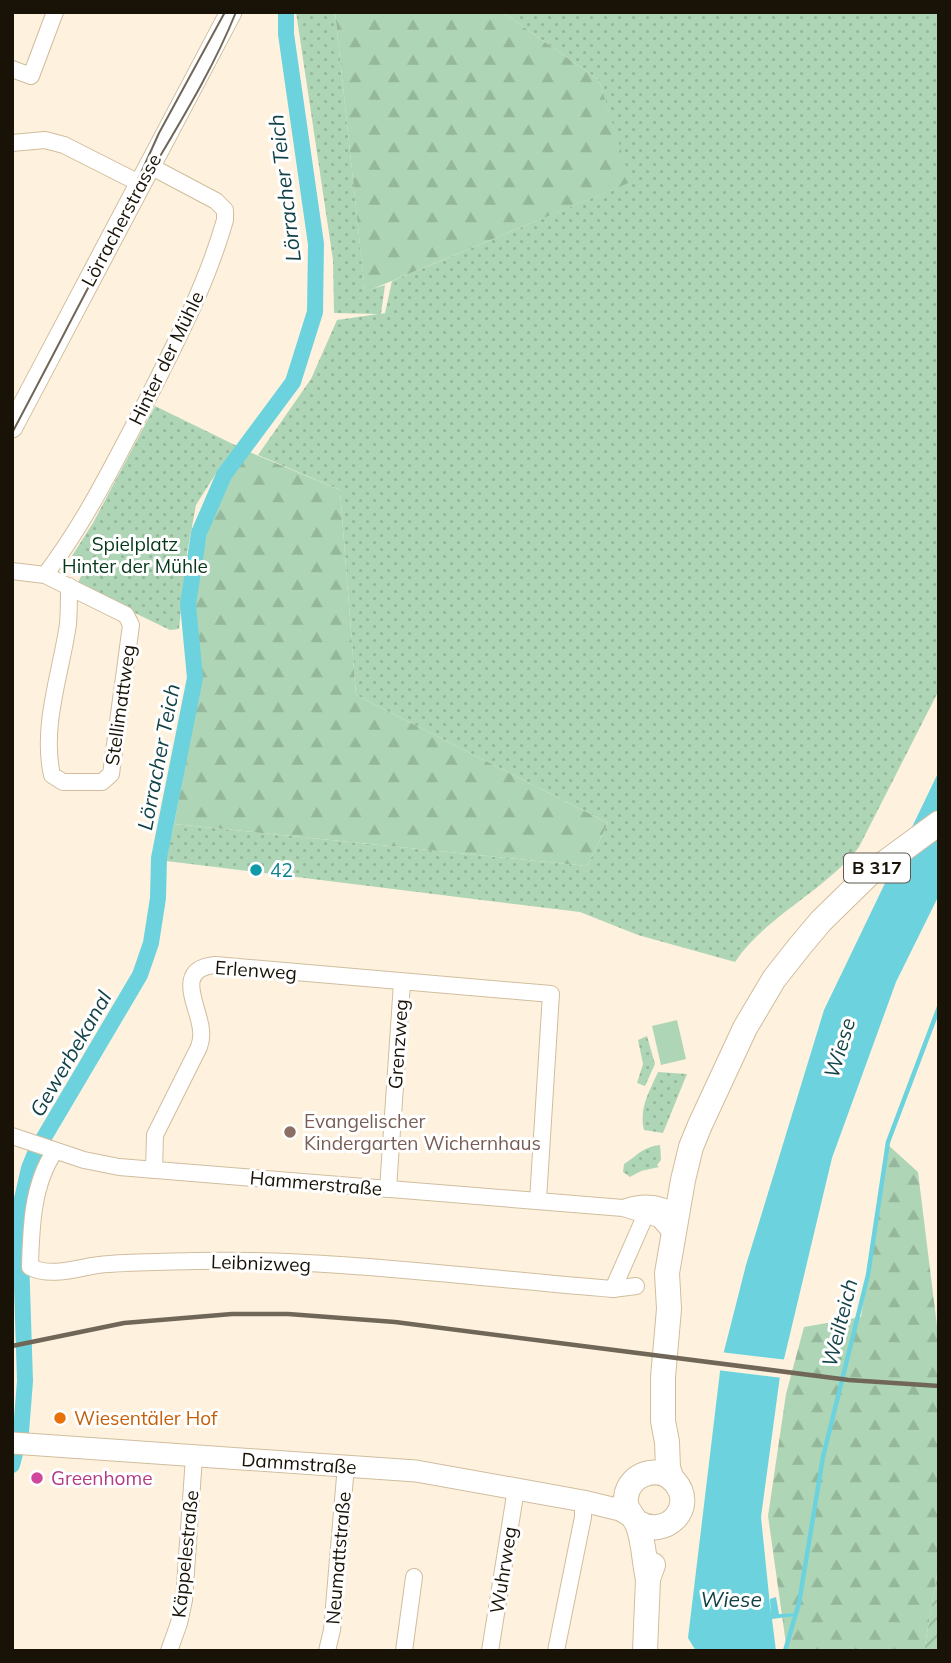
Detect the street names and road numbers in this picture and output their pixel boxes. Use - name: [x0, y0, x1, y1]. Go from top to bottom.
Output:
- street label: Lörracherstrasse: [76, 149, 166, 291]
- street label: Hinter der Mühle: [123, 287, 209, 429]
- street label: Stellimattweg: [100, 643, 140, 767]
- road number: B 317: [844, 854, 910, 882]
- street label: Erlenweg: [214, 955, 298, 985]
- street label: Grenzweg: [383, 998, 413, 1090]
- street label: Hammerstraße: [249, 1165, 383, 1201]
- street label: Leibnizweg: [211, 1249, 311, 1277]
- street label: Dammstraße: [241, 1447, 357, 1479]
- street label: Käppelestraße: [166, 1489, 204, 1619]
- street label: Neumattstraße: [320, 1491, 356, 1625]
- street label: Wuhrweg: [484, 1525, 522, 1615]

